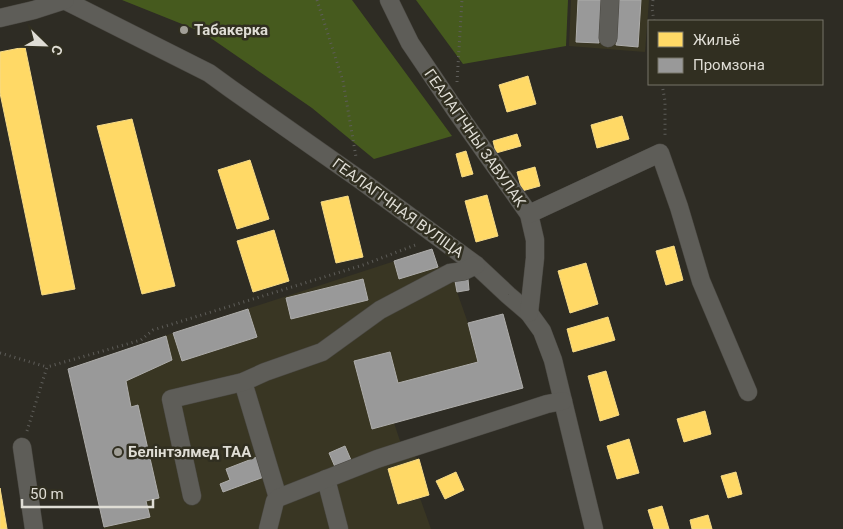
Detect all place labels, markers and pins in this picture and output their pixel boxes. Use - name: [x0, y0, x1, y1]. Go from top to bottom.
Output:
- place label: Табакерка: [194, 21, 268, 39]
- marker: Табакерка: [178, 24, 190, 36]
- place label: Белінтэлмед ТАА: [128, 443, 252, 461]
- marker: Белінтэлмед ТАА: [112, 446, 124, 458]

